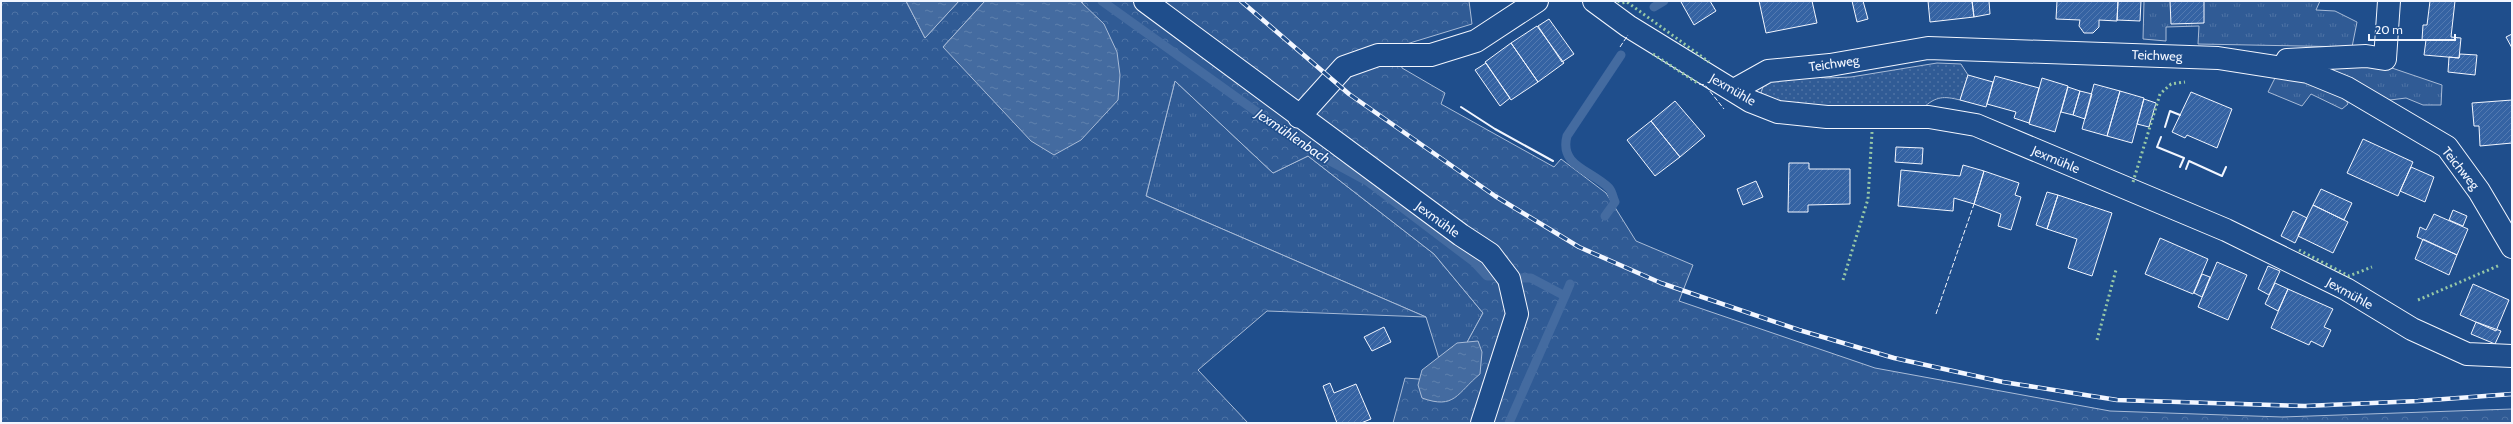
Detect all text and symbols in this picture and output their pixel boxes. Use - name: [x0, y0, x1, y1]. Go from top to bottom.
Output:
- scale bar: [2369, 16, 2455, 42]
- text: 20 m: [2375, 22, 2403, 37]
- street label: Teichweg: [2131, 46, 2183, 64]
- street label: Teichweg: [1808, 51, 1861, 74]
- street label: Jexmühle: [1706, 69, 1759, 109]
- water label: Jexmühlenbach: [1251, 103, 1334, 167]
- street label: Jexmühle: [2029, 141, 2083, 176]
- street label: Teichweg: [2439, 143, 2483, 193]
- street label: Jexmühle: [1412, 197, 1464, 241]
- street label: Jexmühle: [2323, 273, 2376, 312]

